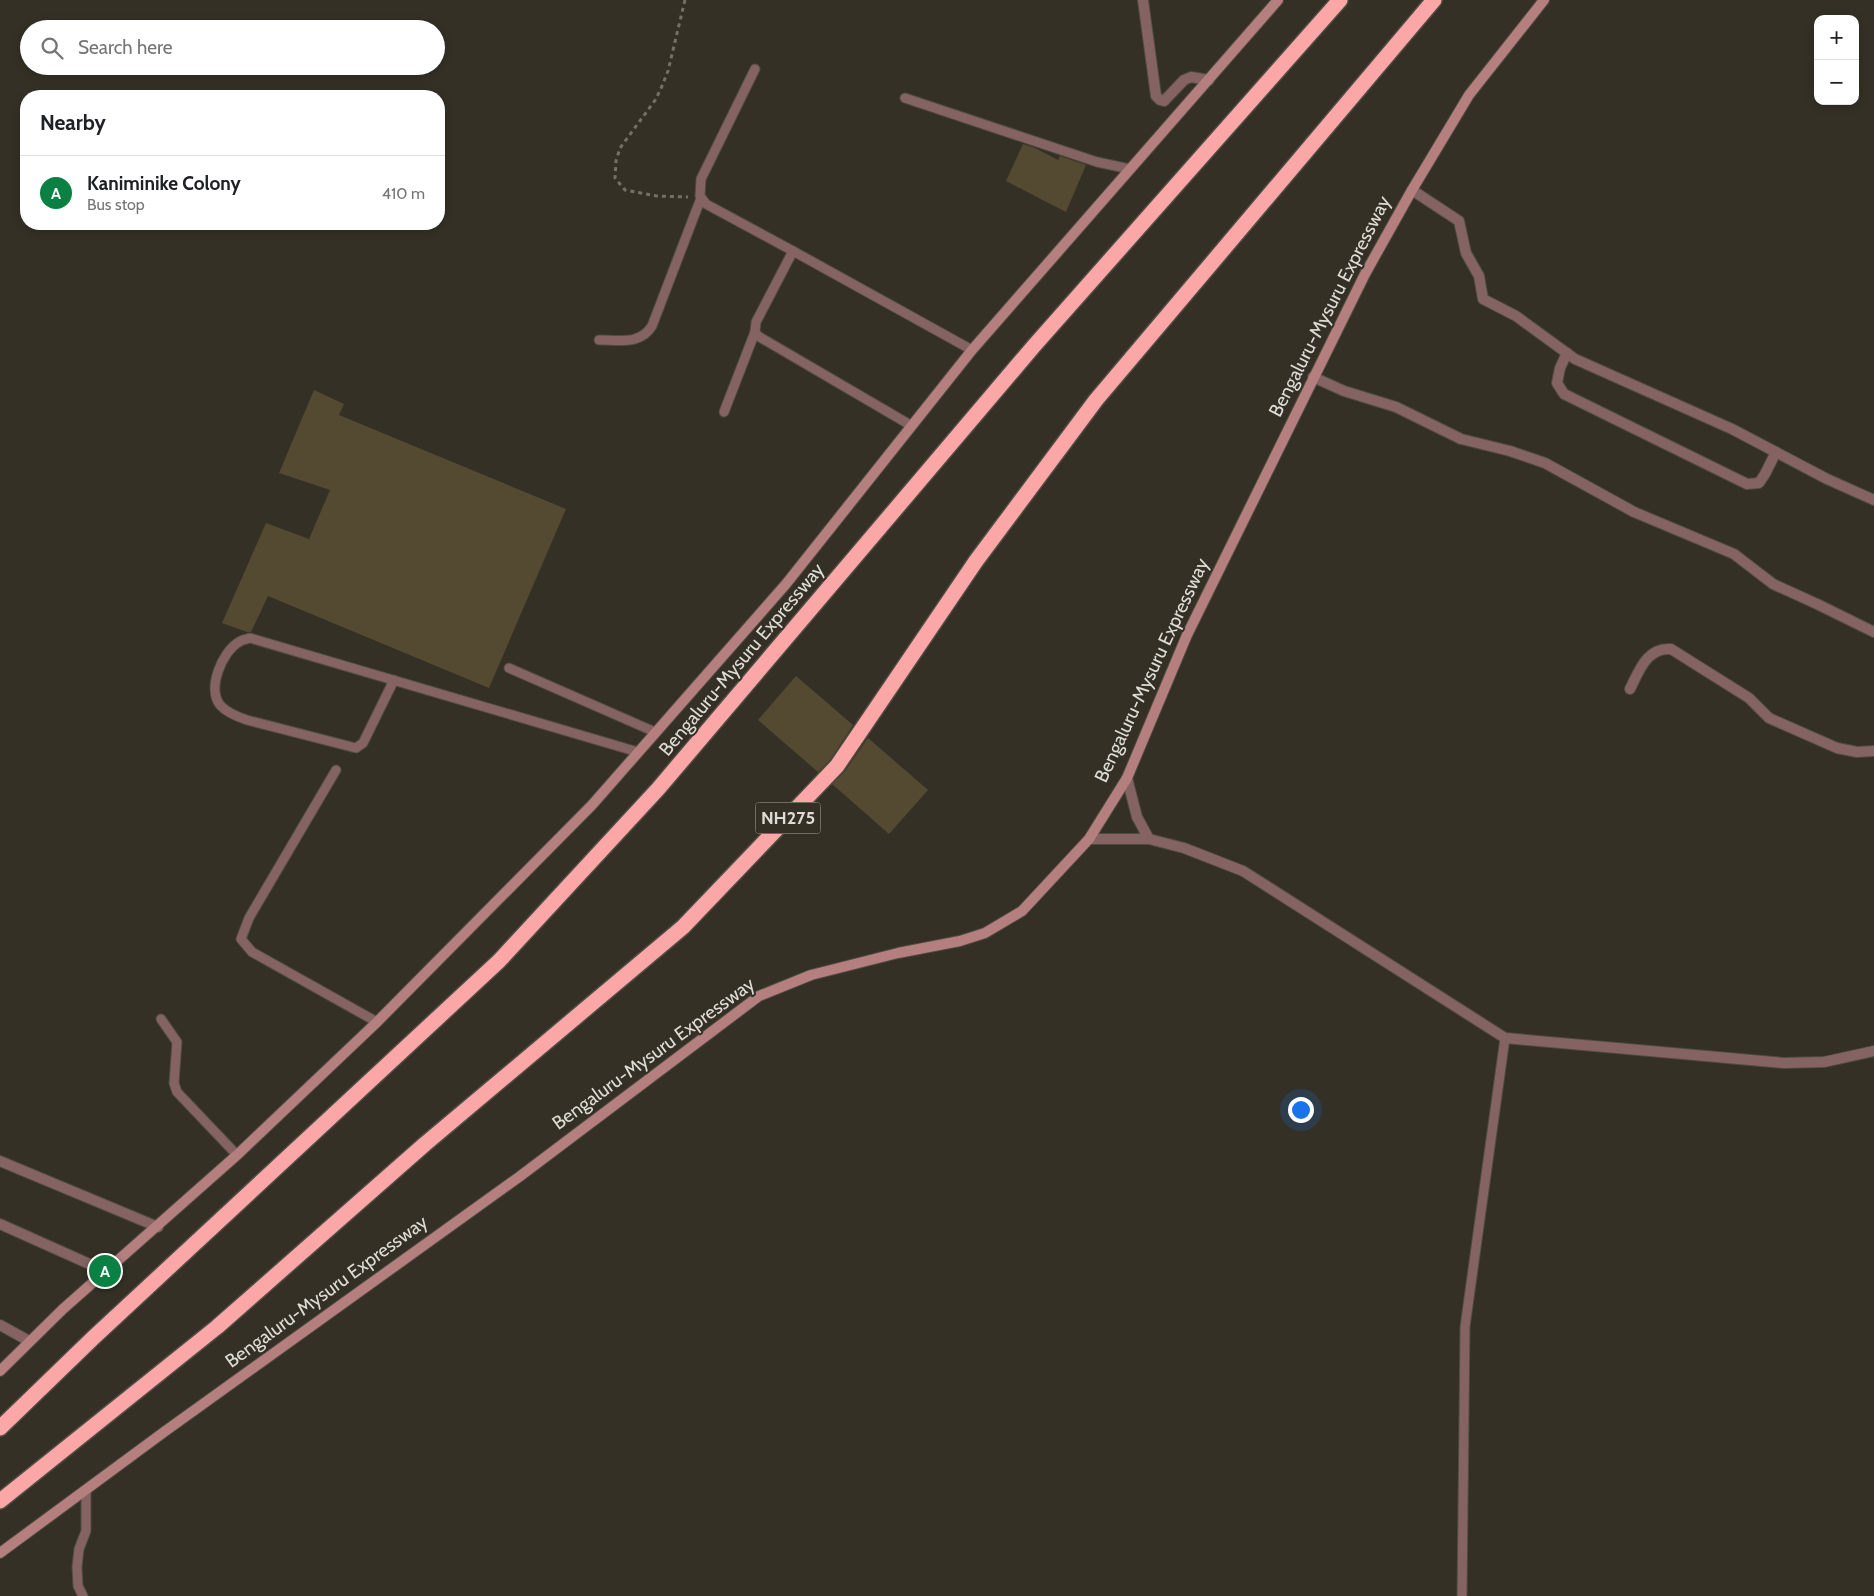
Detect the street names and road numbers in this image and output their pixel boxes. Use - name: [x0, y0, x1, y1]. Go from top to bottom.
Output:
- street label: Bengaluru-Mysuru Expressway: [1264, 192, 1395, 420]
- street label: Bengaluru-Mysuru Expressway: [1089, 554, 1214, 786]
- street label: Bengaluru-Mysuru Expressway: [654, 558, 829, 760]
- road number: NH275: [756, 802, 820, 834]
- street label: Bengaluru-Mysuru Expressway: [548, 972, 759, 1135]
- street label: Bengaluru-Mysuru Expressway: [221, 1210, 432, 1373]

